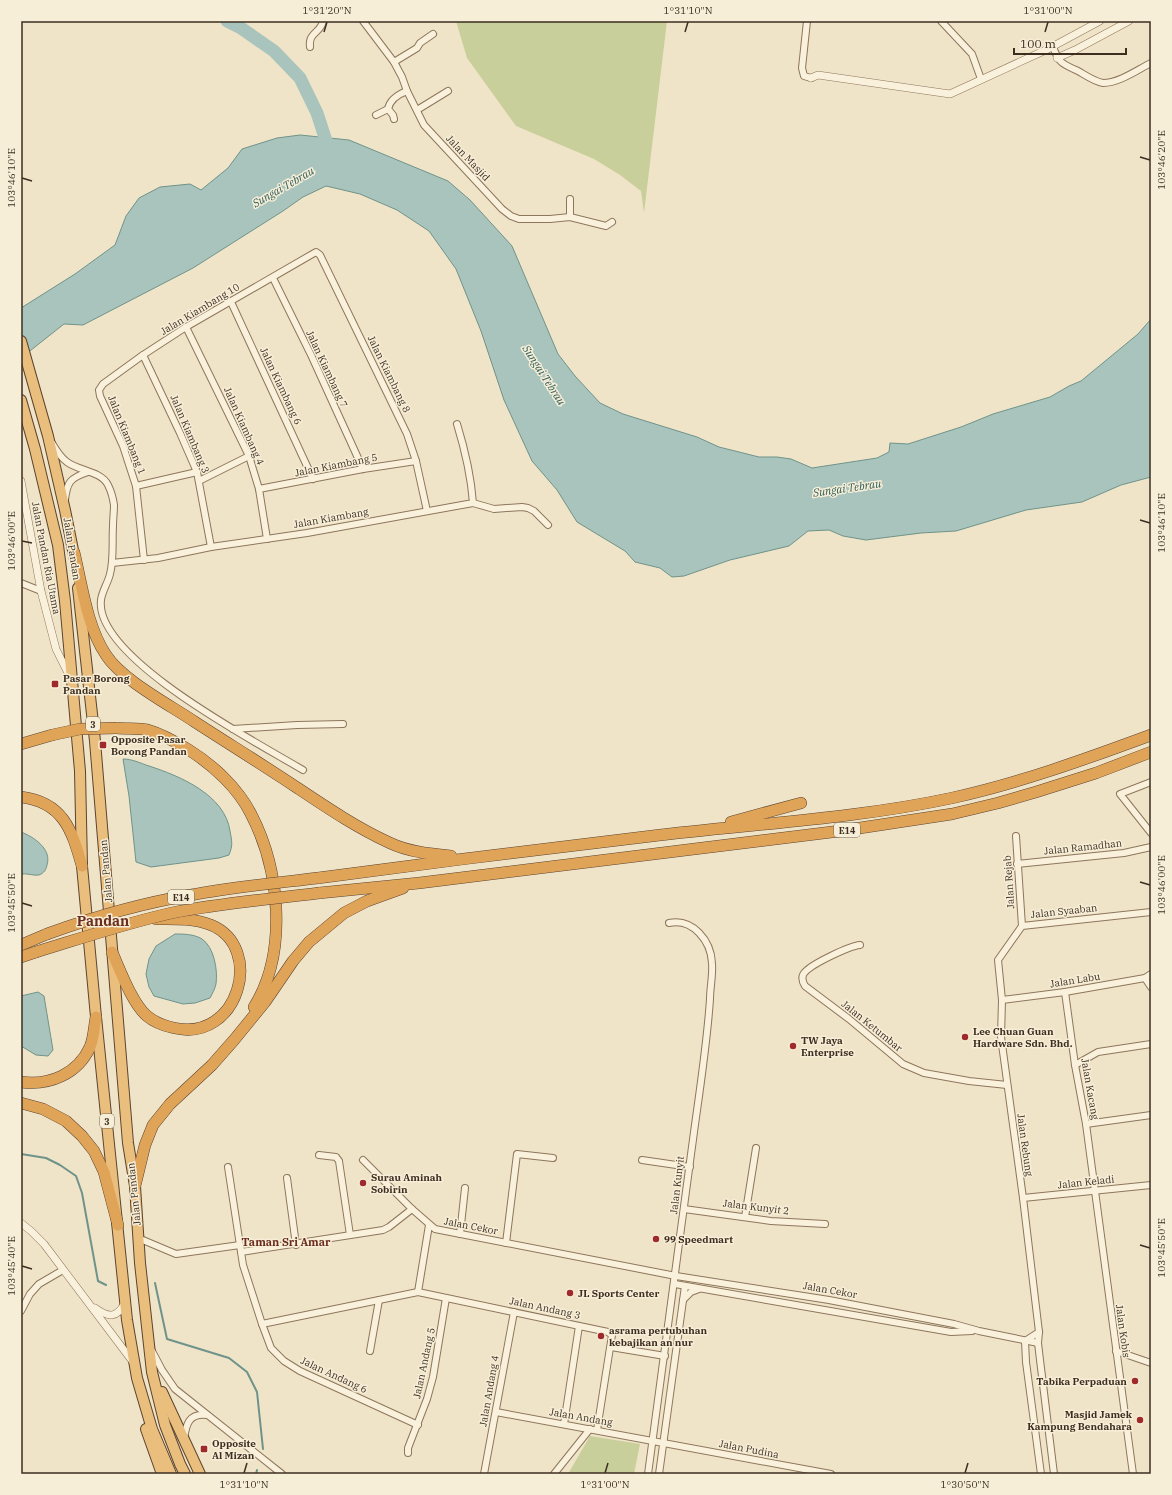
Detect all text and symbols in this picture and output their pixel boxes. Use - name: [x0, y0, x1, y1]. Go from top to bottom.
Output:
- text: 1°31'20"N: [303, 4, 352, 17]
- text: 1°31'10"N: [664, 4, 713, 17]
- text: 1°31'00"N: [1024, 4, 1073, 17]
- scale bar: [1014, 30, 1126, 56]
- text: 100 m: [1020, 36, 1056, 51]
- text: 103°46'20"E: [1155, 130, 1168, 190]
- street label: Jalan Masjid: [443, 132, 493, 184]
- text: 103°46'10"E: [5, 148, 18, 208]
- water label: Sungai Tebrau: [249, 163, 317, 211]
- street label: Jalan Kiambang 10: [158, 280, 242, 338]
- street label: Jalan Kiambang 7: [303, 328, 351, 410]
- street label: Jalan Kiambang 8: [365, 333, 413, 415]
- water label: Sungai Tebrau: [519, 341, 569, 408]
- street label: Jalan Kiambang 6: [257, 345, 305, 427]
- street label: Jalan Kiambang 4: [221, 385, 267, 467]
- street label: Jalan Kiambang 3: [168, 393, 212, 475]
- street label: Jalan Kiambang 1: [105, 394, 149, 476]
- street label: Jalan Kiambang 5: [294, 451, 378, 479]
- water label: Sungai Tebrau: [811, 476, 883, 500]
- text: 103°46'10"E: [1155, 493, 1168, 553]
- street label: Jalan Pandan Ria Utama: [29, 501, 63, 616]
- street label: Jalan Kiambang: [293, 505, 370, 531]
- text: 103°46'00"E: [5, 511, 18, 571]
- street label: Jalan Pandan: [61, 517, 83, 582]
- place label: Pasar Borong Pandan: [63, 672, 130, 697]
- marker: Pasar Borong Pandan: [50, 679, 60, 689]
- road number: 3: [86, 717, 100, 731]
- place label: Opposite Pasar Borong Pandan: [111, 733, 187, 758]
- marker: Opposite Pasar Borong Pandan: [98, 740, 108, 750]
- road number: E14: [834, 823, 860, 837]
- street label: Jalan Ramadhan: [1043, 836, 1123, 858]
- street label: Jalan Pandan: [97, 838, 115, 903]
- street label: Jalan Rejab: [1001, 855, 1017, 909]
- text: 103°46'00"E: [1155, 855, 1168, 915]
- text: 103°45'50"E: [5, 873, 18, 933]
- road number: E14: [168, 890, 194, 904]
- street label: Jalan Syaaban: [1030, 901, 1099, 921]
- district label: Pandan: [77, 912, 129, 930]
- street label: Jalan Labu: [1049, 970, 1101, 990]
- street label: Jalan Ketumbar: [839, 997, 905, 1055]
- place label: Lee Chuan Guan Hardware Sdn. Bhd.: [973, 1025, 1073, 1050]
- marker: Lee Chuan Guan Hardware Sdn. Bhd.: [960, 1032, 970, 1042]
- place label: TW Jaya Enterprise: [801, 1034, 854, 1059]
- marker: TW Jaya Enterprise: [788, 1041, 798, 1051]
- street label: Jalan Kacang: [1078, 1057, 1102, 1121]
- street label: Jalan Rebung: [1014, 1113, 1036, 1178]
- road number: 3: [100, 1114, 114, 1128]
- street label: Jalan Kunyit: [667, 1155, 687, 1215]
- street label: Jalan Pandan: [124, 1161, 144, 1226]
- place label: Surau Aminah Sobirin: [371, 1171, 443, 1196]
- street label: Jalan Keladi: [1057, 1173, 1115, 1191]
- marker: Surau Aminah Sobirin: [358, 1178, 368, 1188]
- street label: Jalan Kunyit 2: [722, 1196, 790, 1218]
- street label: Jalan Cekor: [443, 1214, 500, 1238]
- text: 103°45'50"E: [1155, 1218, 1168, 1278]
- place label: 99 Speedmart: [664, 1233, 733, 1246]
- marker: 99 Speedmart: [651, 1234, 661, 1244]
- district label: Taman Sri Amar: [242, 1235, 331, 1249]
- text: 103°45'40"E: [5, 1236, 18, 1296]
- street label: Jalan Cekor: [802, 1279, 859, 1301]
- place label: JL Sports Center: [578, 1287, 660, 1300]
- marker: JL Sports Center: [565, 1288, 575, 1298]
- street label: Jalan Andang 3: [508, 1294, 582, 1322]
- street label: Jalan Kobis: [1113, 1304, 1133, 1359]
- place label: asrama pertubuhan kebajikan an nur: [609, 1324, 707, 1349]
- street label: Jalan Andang 5: [410, 1326, 438, 1400]
- marker: asrama pertubuhan kebajikan an nur: [596, 1331, 606, 1341]
- street label: Jalan Andang 6: [299, 1354, 369, 1396]
- street label: Jalan Andang 4: [476, 1354, 502, 1428]
- place label: Tabika Perpaduan: [1036, 1375, 1127, 1388]
- marker: Tabika Perpaduan: [1130, 1376, 1140, 1386]
- street label: Jalan Andang: [548, 1405, 614, 1429]
- place label: Masjid Jamek Kampung Bendahara: [1027, 1408, 1133, 1433]
- marker: Masjid Jamek Kampung Bendahara: [1135, 1415, 1145, 1425]
- place label: Opposite Al Mizan: [212, 1437, 256, 1462]
- street label: Jalan Pudina: [718, 1437, 781, 1461]
- marker: Opposite Al Mizan: [199, 1444, 209, 1454]
- text: 1°31'10"N: [220, 1478, 269, 1491]
- text: 1°31'00"N: [581, 1478, 630, 1491]
- text: 1°30'50"N: [941, 1478, 990, 1491]

